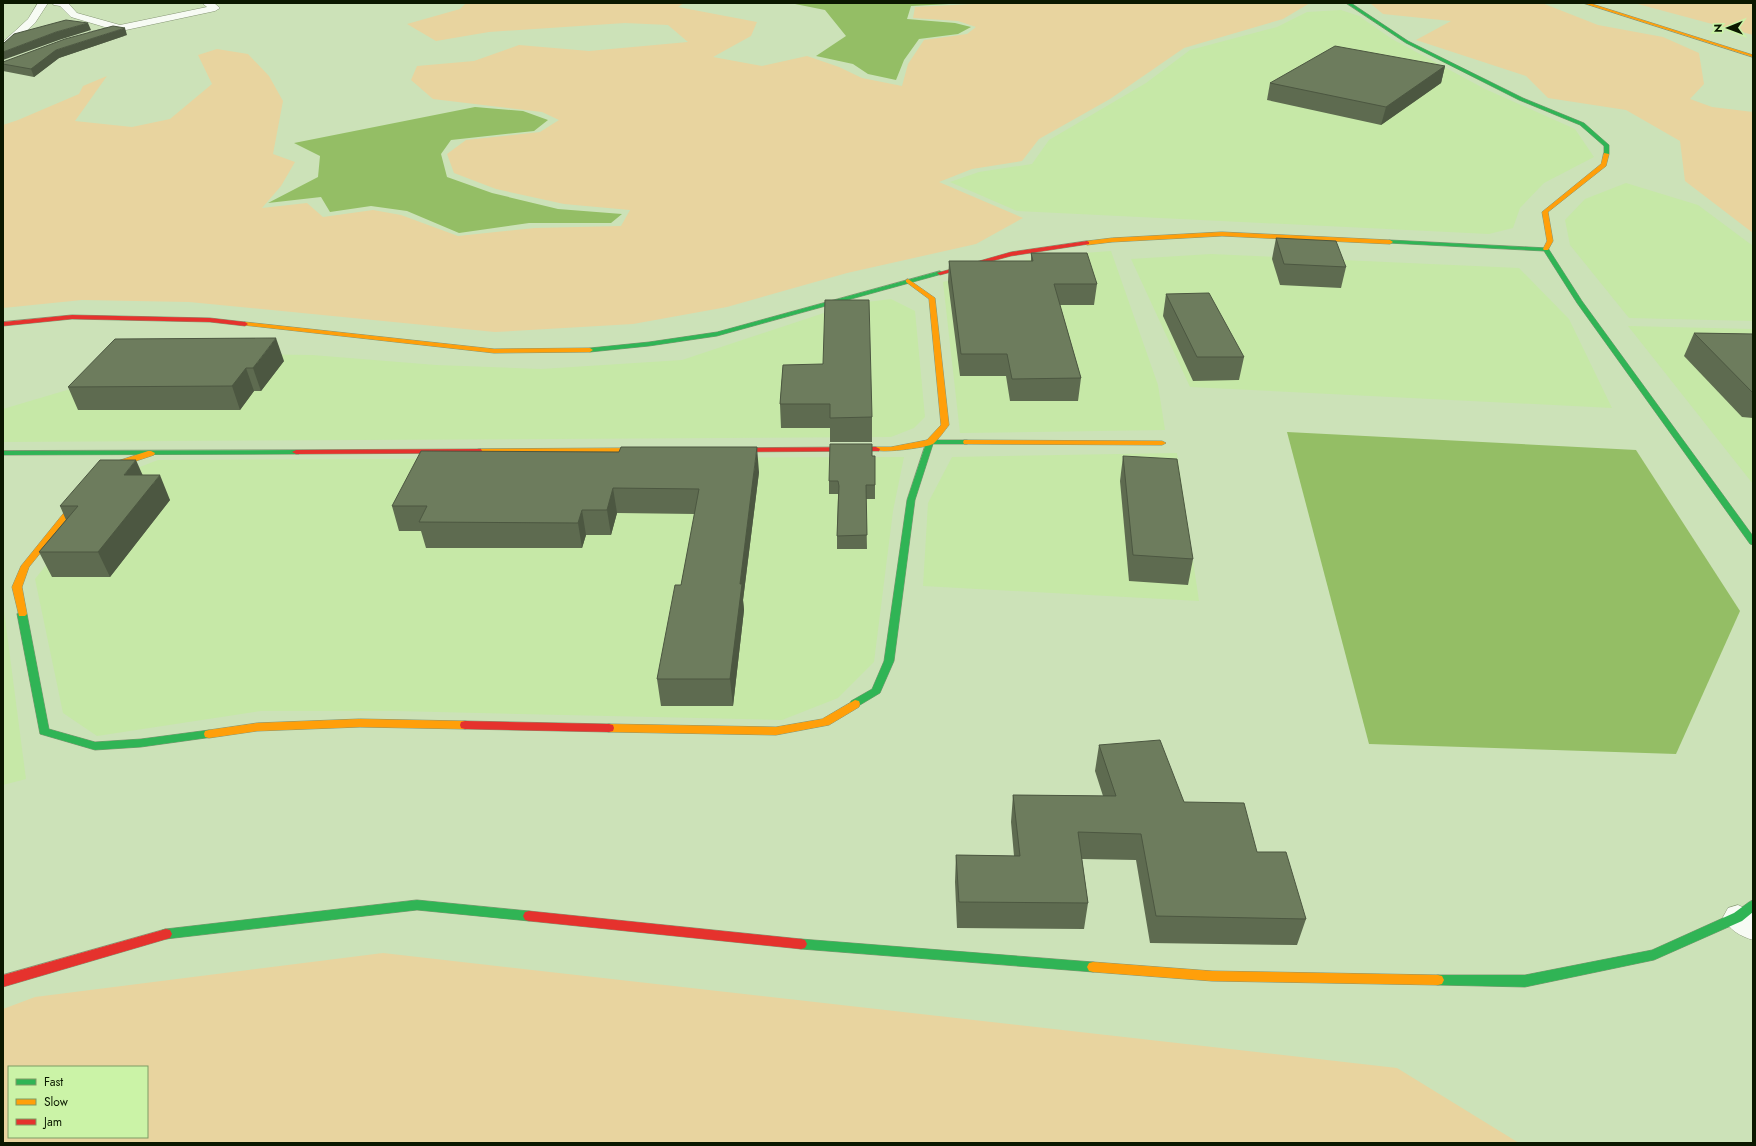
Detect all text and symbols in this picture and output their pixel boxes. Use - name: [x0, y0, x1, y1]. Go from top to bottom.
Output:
- north arrow: [1708, 8, 1748, 48]
- text: N: [1710, 24, 1726, 33]
- legend: [8, 1066, 148, 1138]
- text: Fast: [44, 1073, 63, 1091]
- text: Slow: [44, 1093, 69, 1111]
- text: Jam: [42, 1113, 62, 1131]

